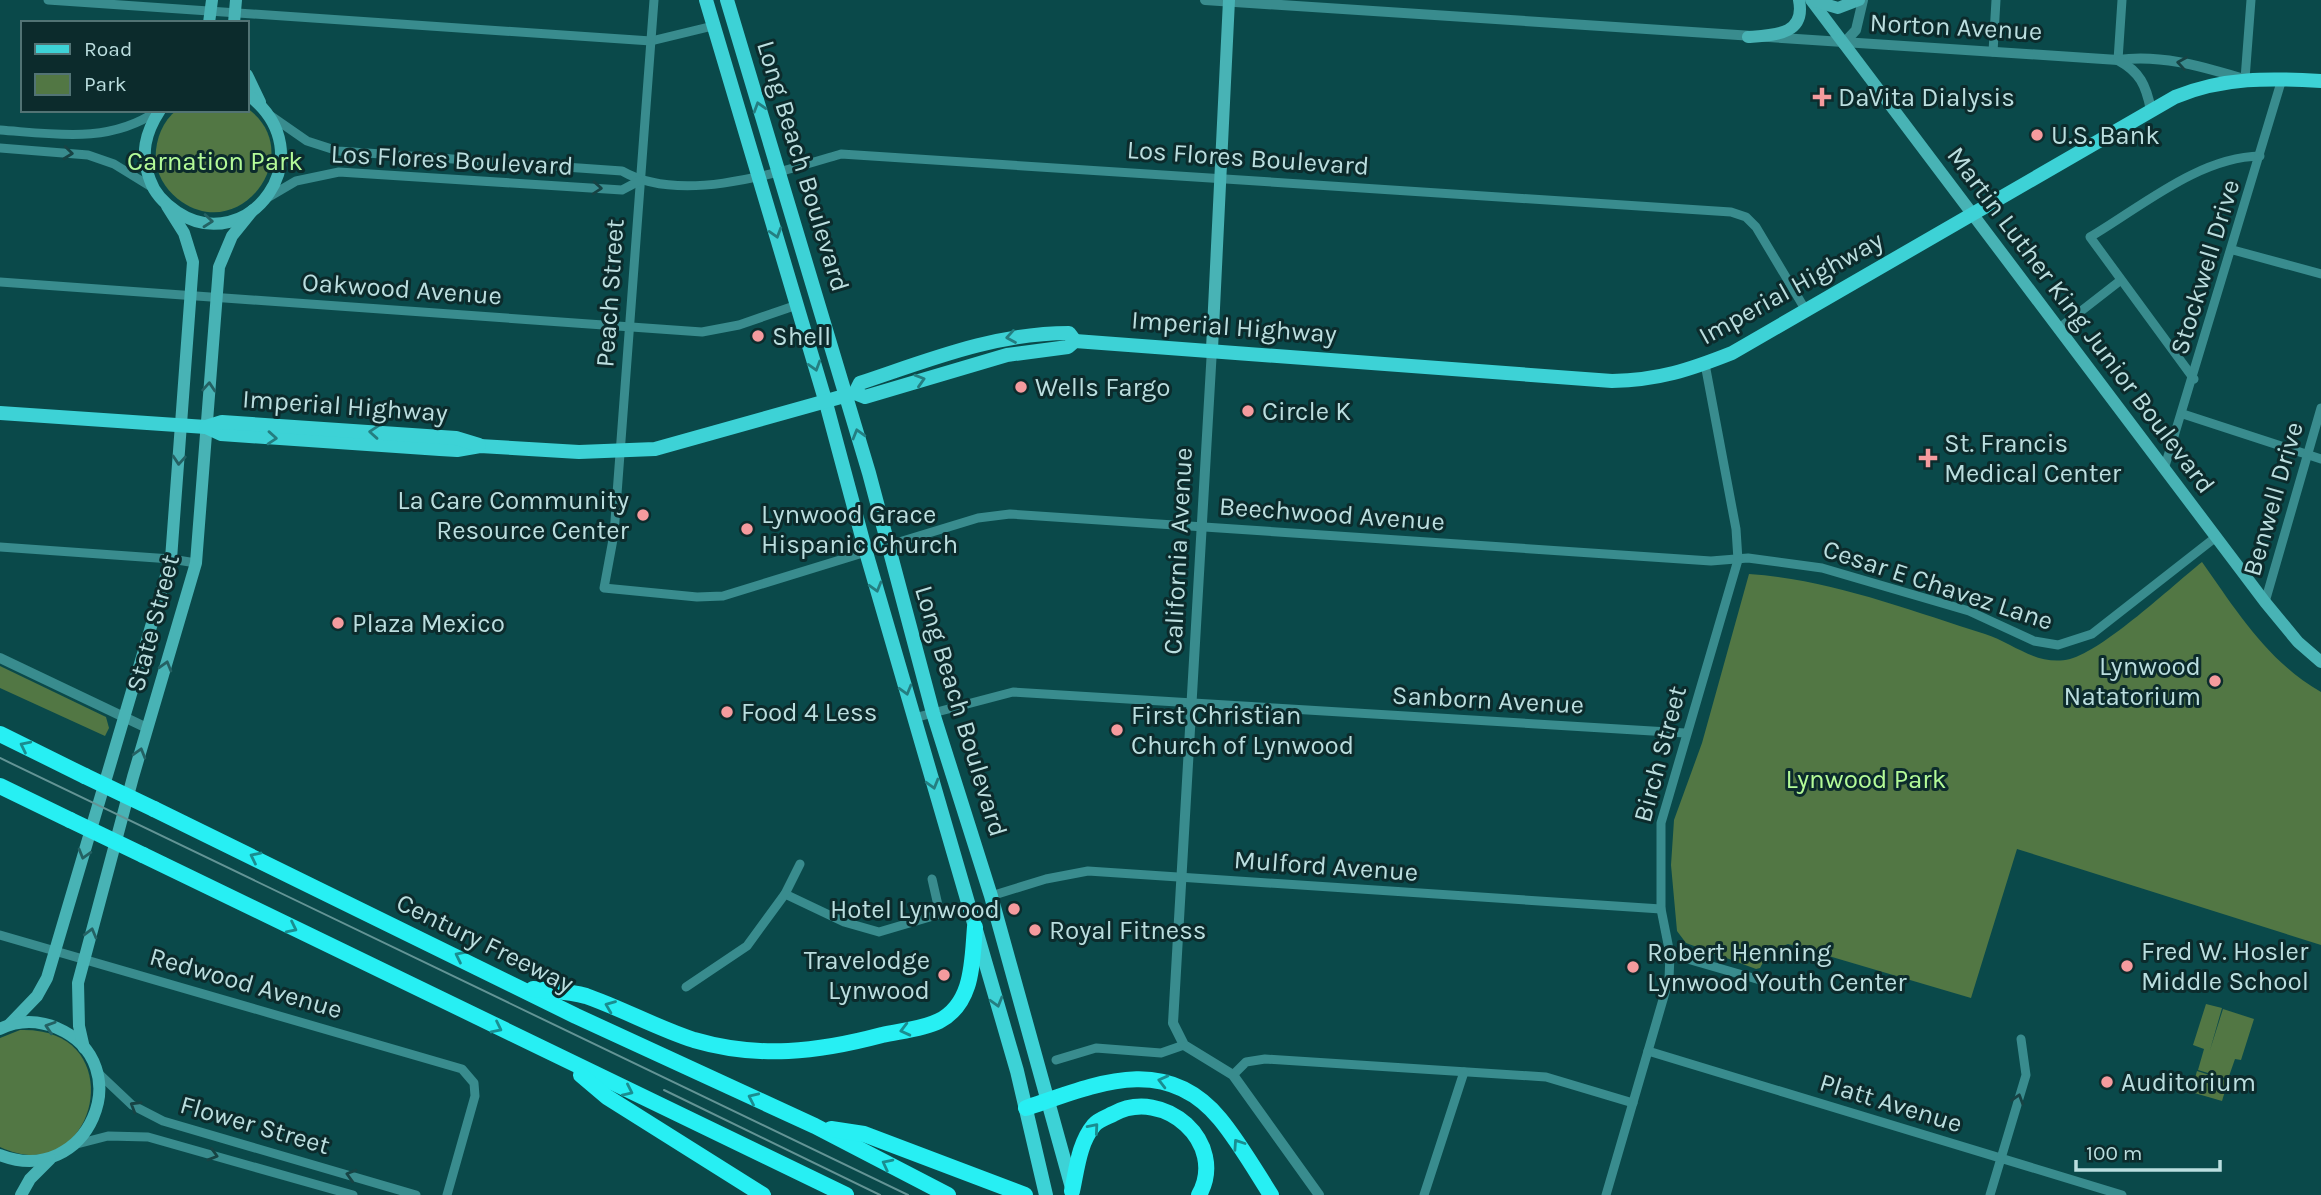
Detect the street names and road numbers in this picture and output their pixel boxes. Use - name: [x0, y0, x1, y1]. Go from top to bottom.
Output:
- street label: Norton Avenue: [1869, 7, 2043, 47]
- street label: Long Beach Boulevard: [750, 37, 856, 295]
- street label: Los Flores Boulevard: [1126, 134, 1370, 182]
- street label: Los Flores Boulevard: [330, 138, 574, 182]
- street label: Martin Luther King Junior Boulevard: [1940, 141, 2222, 499]
- street label: Stockwell Drive: [2164, 176, 2246, 358]
- street label: Peach Street: [589, 218, 631, 368]
- street label: Imperial Highway: [1693, 225, 1889, 351]
- street label: Oakwood Avenue: [301, 267, 503, 311]
- street label: Imperial Highway: [1130, 304, 1338, 350]
- street label: Imperial Highway: [241, 383, 449, 429]
- street label: Benwell Drive: [2236, 418, 2310, 580]
- street label: California Avenue: [1157, 447, 1199, 655]
- street label: Beechwood Avenue: [1218, 491, 1446, 537]
- street label: Cesar E Chavez Lane: [1819, 533, 2057, 637]
- street label: State Street: [120, 551, 186, 695]
- street label: Long Beach Boulevard: [908, 582, 1014, 840]
- street label: Sanborn Avenue: [1391, 679, 1585, 721]
- street label: Birch Street: [1627, 682, 1693, 826]
- street label: Mulford Avenue: [1233, 844, 1419, 888]
- street label: Century Freeway: [391, 887, 579, 999]
- street label: Redwood Avenue: [146, 941, 346, 1025]
- street label: Platt Avenue: [1816, 1067, 1966, 1139]
- street label: Flower Street: [177, 1089, 334, 1161]

